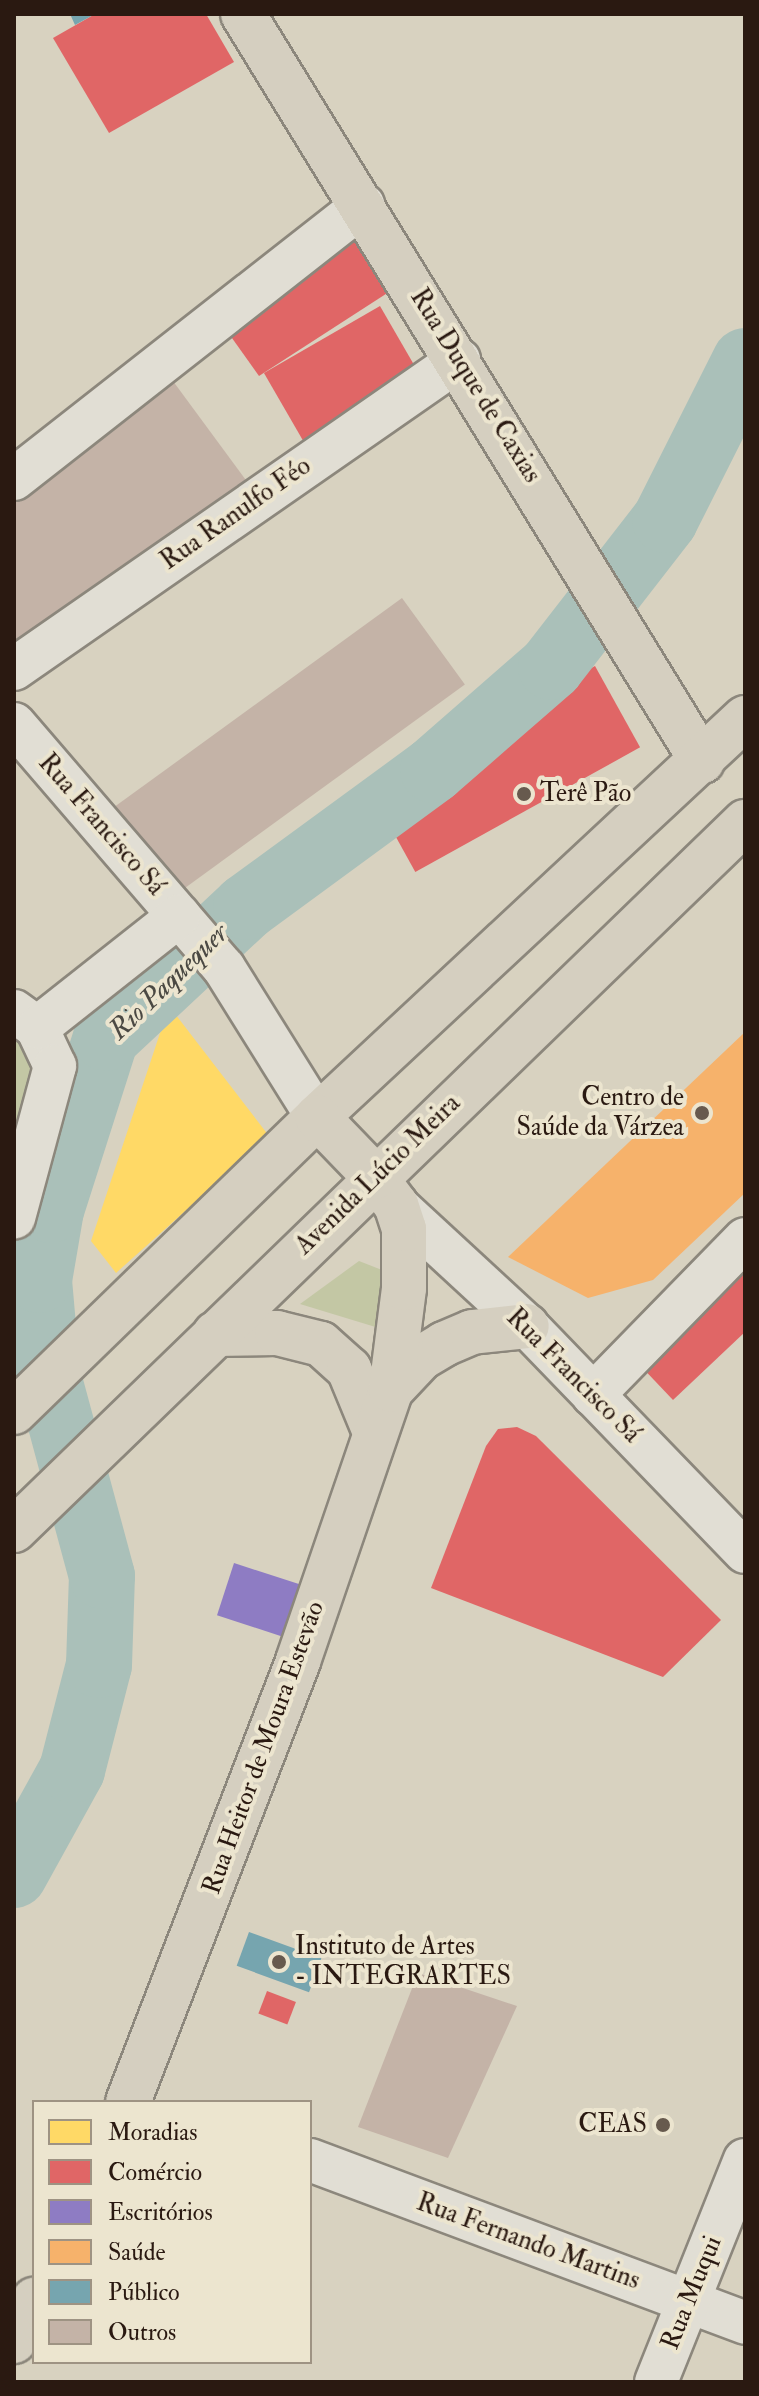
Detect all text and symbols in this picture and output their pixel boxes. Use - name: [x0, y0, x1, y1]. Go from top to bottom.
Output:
- street label: Rua Duque de Caxias: [403, 283, 547, 489]
- street label: Rua Ranulfo Féo: [155, 451, 317, 577]
- street label: Rua Francisco Sá: [31, 748, 171, 902]
- place label: Terê Pão: [540, 778, 631, 810]
- marker: Terê Pão: [515, 785, 533, 803]
- water label: Rio Paquequer: [102, 917, 236, 1047]
- place label: Centro de Saúde da Várzea: [517, 1082, 684, 1144]
- street label: Avenida Lúcio Meira: [289, 1088, 467, 1262]
- marker: Centro de Saúde da Várzea: [691, 1102, 713, 1124]
- street label: Rua Francisco Sá: [499, 1302, 647, 1450]
- street label: Rua Heitor de Moura Estevão: [196, 1597, 332, 1899]
- place label: Instituto de Artes - INTEGRARTES: [295, 1931, 511, 1992]
- marker: Instituto de Artes - INTEGRARTES: [270, 1953, 288, 1971]
- legend: [32, 2100, 312, 2364]
- place label: CEAS: [578, 2109, 647, 2141]
- marker: CEAS: [654, 2116, 672, 2134]
- text: Moradias: [108, 2117, 197, 2148]
- text: Comércio: [108, 2157, 202, 2188]
- street label: Rua Fernando Martins: [412, 2187, 644, 2297]
- text: Escritórios: [108, 2197, 213, 2228]
- street label: Rua Muqui: [655, 2232, 729, 2354]
- text: Saúde: [108, 2237, 165, 2268]
- text: Público: [108, 2277, 180, 2308]
- text: Outros: [108, 2317, 176, 2348]

